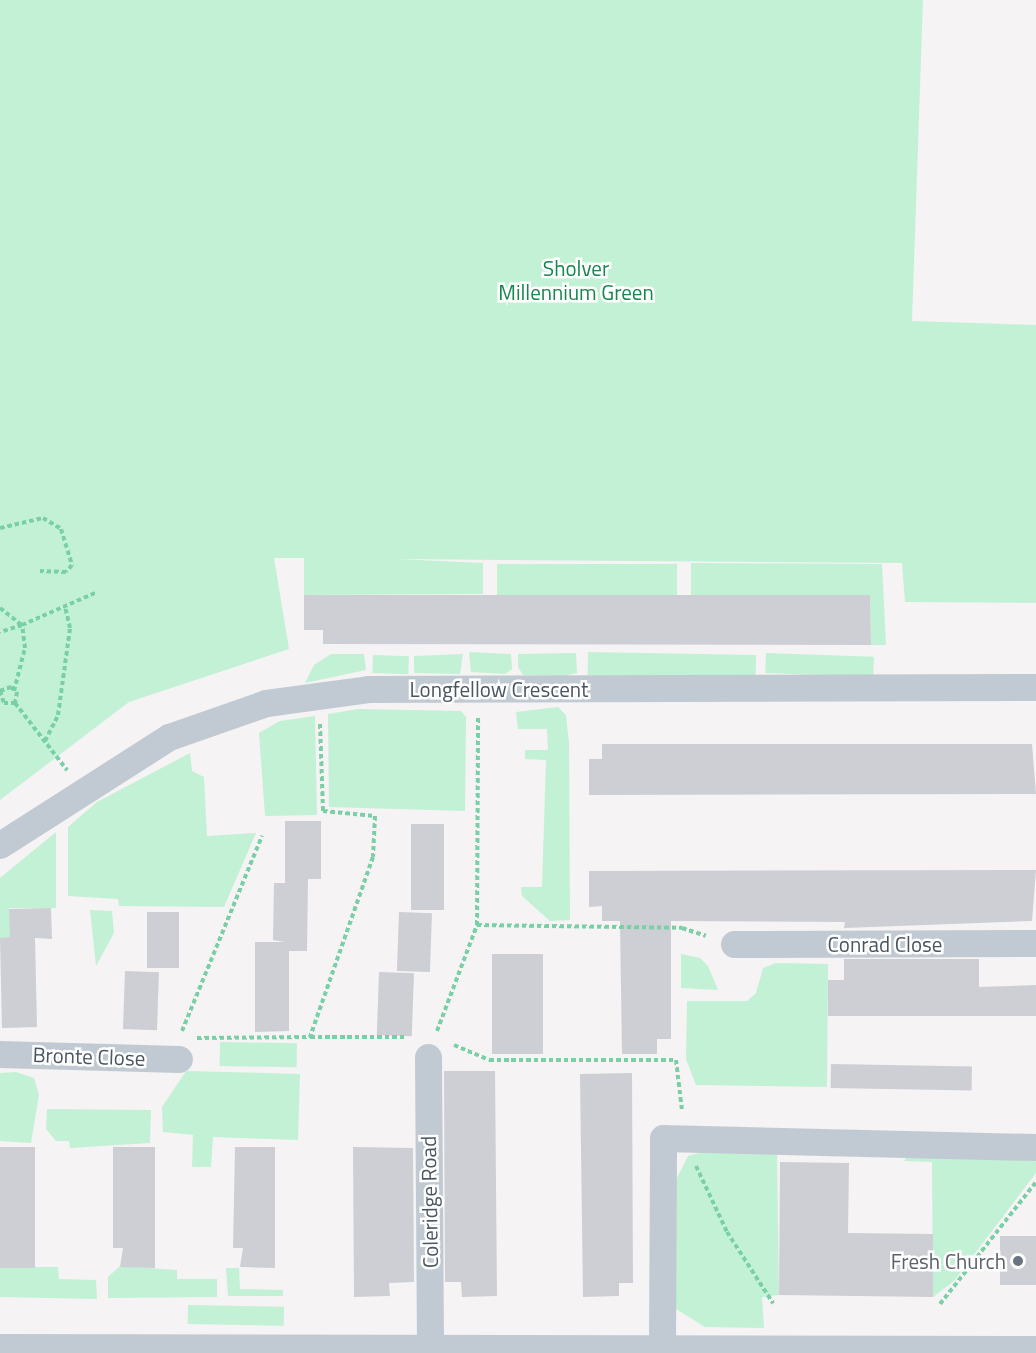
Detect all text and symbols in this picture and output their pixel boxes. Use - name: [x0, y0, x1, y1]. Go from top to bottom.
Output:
- park label: Sholver Millennium Green: [498, 255, 654, 305]
- street label: Longfellow Crescent: [410, 676, 588, 702]
- street label: Conrad Close: [828, 931, 942, 957]
- street label: Bronte Close: [32, 1041, 146, 1071]
- street label: Coleridge Road: [415, 1136, 443, 1268]
- place label: Fresh Church: [891, 1248, 1006, 1274]
- marker: Fresh Church: [1011, 1254, 1025, 1268]

